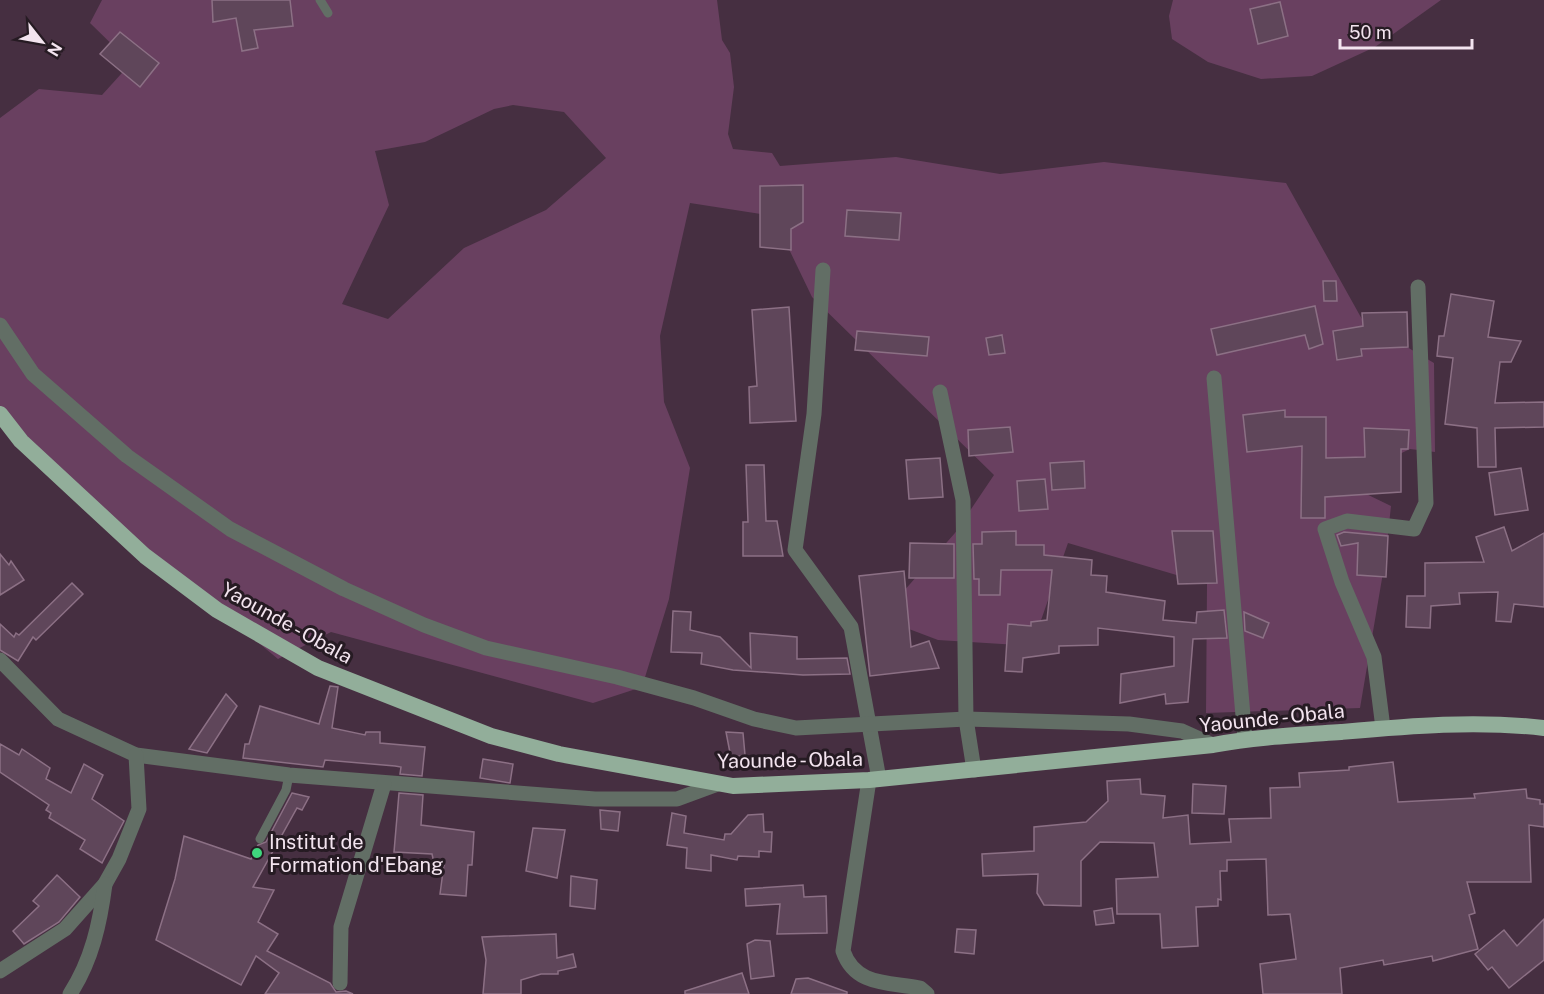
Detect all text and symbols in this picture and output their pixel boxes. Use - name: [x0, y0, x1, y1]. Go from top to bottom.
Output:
- north arrow: [12, 12, 72, 72]
- scale bar: [1340, 12, 1472, 50]
- text: 50 m: [1349, 22, 1392, 43]
- text: N: [43, 39, 66, 60]
- street label: Yaounde - Obala: [217, 577, 357, 669]
- street label: Yaounde - Obala: [1198, 698, 1346, 738]
- street label: Yaounde - Obala: [717, 747, 863, 773]
- place label: Institut de Formation d'Ebang: [269, 830, 444, 877]
- marker: Institut de Formation d'Ebang: [250, 846, 264, 860]

